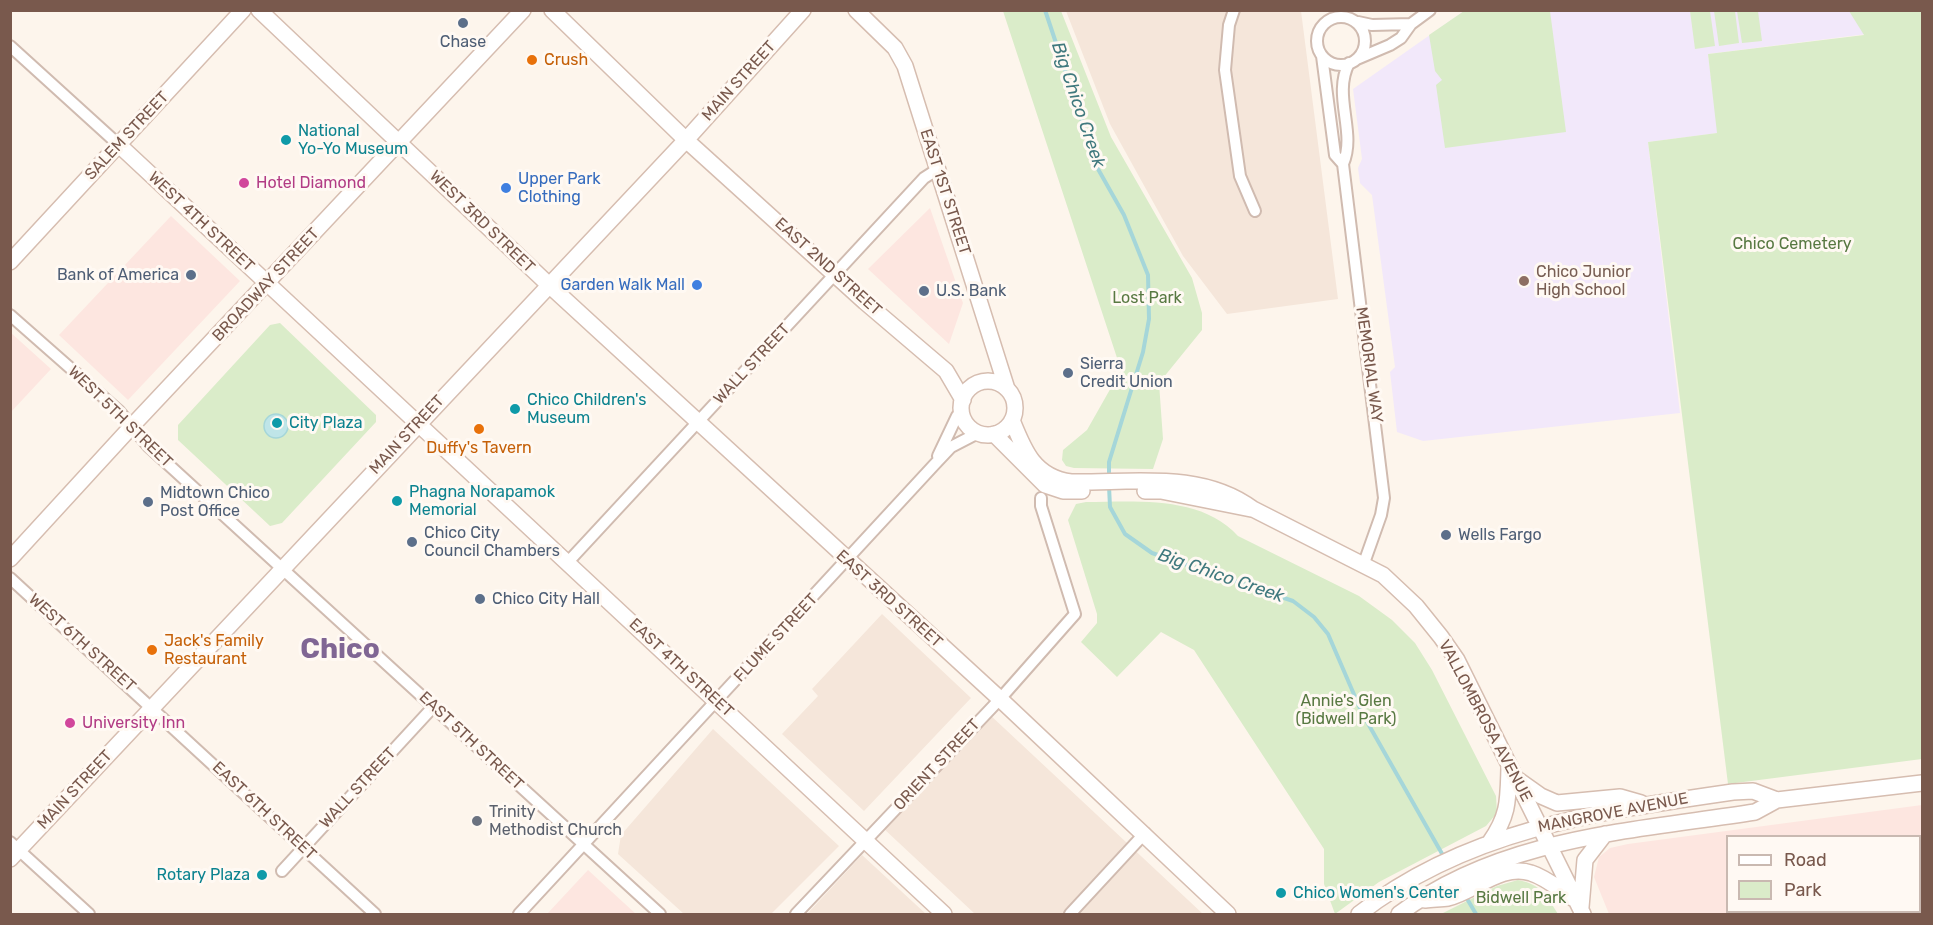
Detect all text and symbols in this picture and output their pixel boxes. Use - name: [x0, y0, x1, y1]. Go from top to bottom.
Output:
- marker: Chase: [456, 16, 470, 30]
- place label: Chase: [440, 32, 486, 52]
- street label: MAIN STREET: [698, 37, 780, 125]
- water label: Big Chico Creek: [1046, 39, 1110, 171]
- place label: Crush: [544, 50, 588, 70]
- marker: Crush: [525, 53, 539, 67]
- street label: SALEM STREET: [81, 88, 173, 184]
- place label: National Yo-Yo Museum: [298, 121, 408, 159]
- street label: EAST 1ST STREET: [916, 127, 974, 257]
- marker: National Yo-Yo Museum: [279, 133, 293, 147]
- street label: WEST 3RD STREET: [425, 167, 539, 277]
- street label: WEST 4TH STREET: [144, 168, 258, 276]
- place label: Upper Park Clothing: [518, 169, 601, 207]
- place label: Hotel Diamond: [256, 173, 366, 193]
- marker: Hotel Diamond: [237, 176, 251, 190]
- marker: Upper Park Clothing: [499, 181, 513, 195]
- street label: EAST 2ND STREET: [771, 214, 885, 320]
- street label: BROADWAY STREET: [209, 224, 323, 346]
- park label: Chico Cemetery: [1732, 234, 1852, 254]
- place label: Chico Junior High School: [1536, 262, 1631, 300]
- place label: Bank of America: [57, 265, 179, 285]
- marker: Bank of America: [184, 268, 198, 282]
- marker: Chico Junior High School: [1517, 274, 1531, 288]
- place label: Garden Walk Mall: [561, 275, 685, 295]
- marker: Garden Walk Mall: [690, 278, 704, 292]
- place label: U.S. Bank: [936, 281, 1006, 301]
- marker: U.S. Bank: [917, 284, 931, 298]
- park label: Lost Park: [1112, 288, 1182, 308]
- street label: MEMORIAL WAY: [1351, 306, 1387, 424]
- street label: WALL STREET: [710, 320, 794, 408]
- place label: Sierra Credit Union: [1080, 354, 1173, 392]
- street label: WEST 5TH STREET: [64, 362, 176, 472]
- marker: Sierra Credit Union: [1061, 366, 1075, 380]
- place label: Chico Children's Museum: [527, 390, 646, 428]
- street label: MAIN STREET: [366, 391, 448, 479]
- marker: Chico Children's Museum: [508, 402, 522, 416]
- place label: City Plaza: [289, 413, 363, 433]
- marker: City Plaza: [270, 416, 284, 430]
- marker: Duffy's Tavern: [472, 422, 486, 436]
- place label: Duffy's Tavern: [426, 438, 532, 458]
- place label: Phagna Norapamok Memorial: [409, 482, 555, 520]
- place label: Midtown Chico Post Office: [160, 483, 270, 521]
- marker: Phagna Norapamok Memorial: [390, 494, 404, 508]
- marker: Midtown Chico Post Office: [141, 495, 155, 509]
- place label: Chico City Council Chambers: [424, 523, 560, 561]
- place label: Wells Fargo: [1458, 525, 1542, 545]
- marker: Wells Fargo: [1439, 528, 1453, 542]
- marker: Chico City Council Chambers: [405, 535, 419, 549]
- water label: Big Chico Creek: [1155, 544, 1287, 608]
- street label: EAST 3RD STREET: [832, 546, 946, 652]
- place label: Chico City Hall: [492, 589, 600, 609]
- street label: WEST 6TH STREET: [25, 590, 139, 696]
- street label: FLUME STREET: [730, 590, 822, 686]
- marker: Chico City Hall: [473, 592, 487, 606]
- street label: EAST 4TH STREET: [625, 615, 737, 721]
- place label: Jack's Family Restaurant: [164, 631, 264, 669]
- district label: Chico: [300, 633, 380, 667]
- street label: VALLOMBROSA AVENUE: [1434, 637, 1536, 805]
- marker: Jack's Family Restaurant: [145, 643, 159, 657]
- street label: EAST 5TH STREET: [415, 688, 527, 794]
- park label: Annie's Glen (Bidwell Park): [1295, 691, 1397, 729]
- place label: University Inn: [82, 713, 185, 733]
- street label: ORIENT STREET: [890, 715, 984, 815]
- marker: University Inn: [63, 716, 77, 730]
- street label: WALL STREET: [316, 744, 400, 832]
- street label: MAIN STREET: [34, 746, 116, 834]
- street label: EAST 6TH STREET: [208, 758, 320, 864]
- street label: MANGROVE AVENUE: [1536, 789, 1690, 837]
- place label: Trinity Methodist Church: [489, 802, 622, 840]
- marker: Trinity Methodist Church: [470, 814, 484, 828]
- legend: [1726, 835, 1921, 913]
- text: Road: [1784, 849, 1827, 871]
- place label: Rotary Plaza: [157, 865, 250, 885]
- marker: Rotary Plaza: [255, 868, 269, 882]
- text: Park: [1784, 879, 1821, 901]
- place label: Chico Women's Center: [1293, 883, 1459, 903]
- marker: Chico Women's Center: [1274, 886, 1288, 900]
- park label: Bidwell Park: [1476, 888, 1566, 908]

